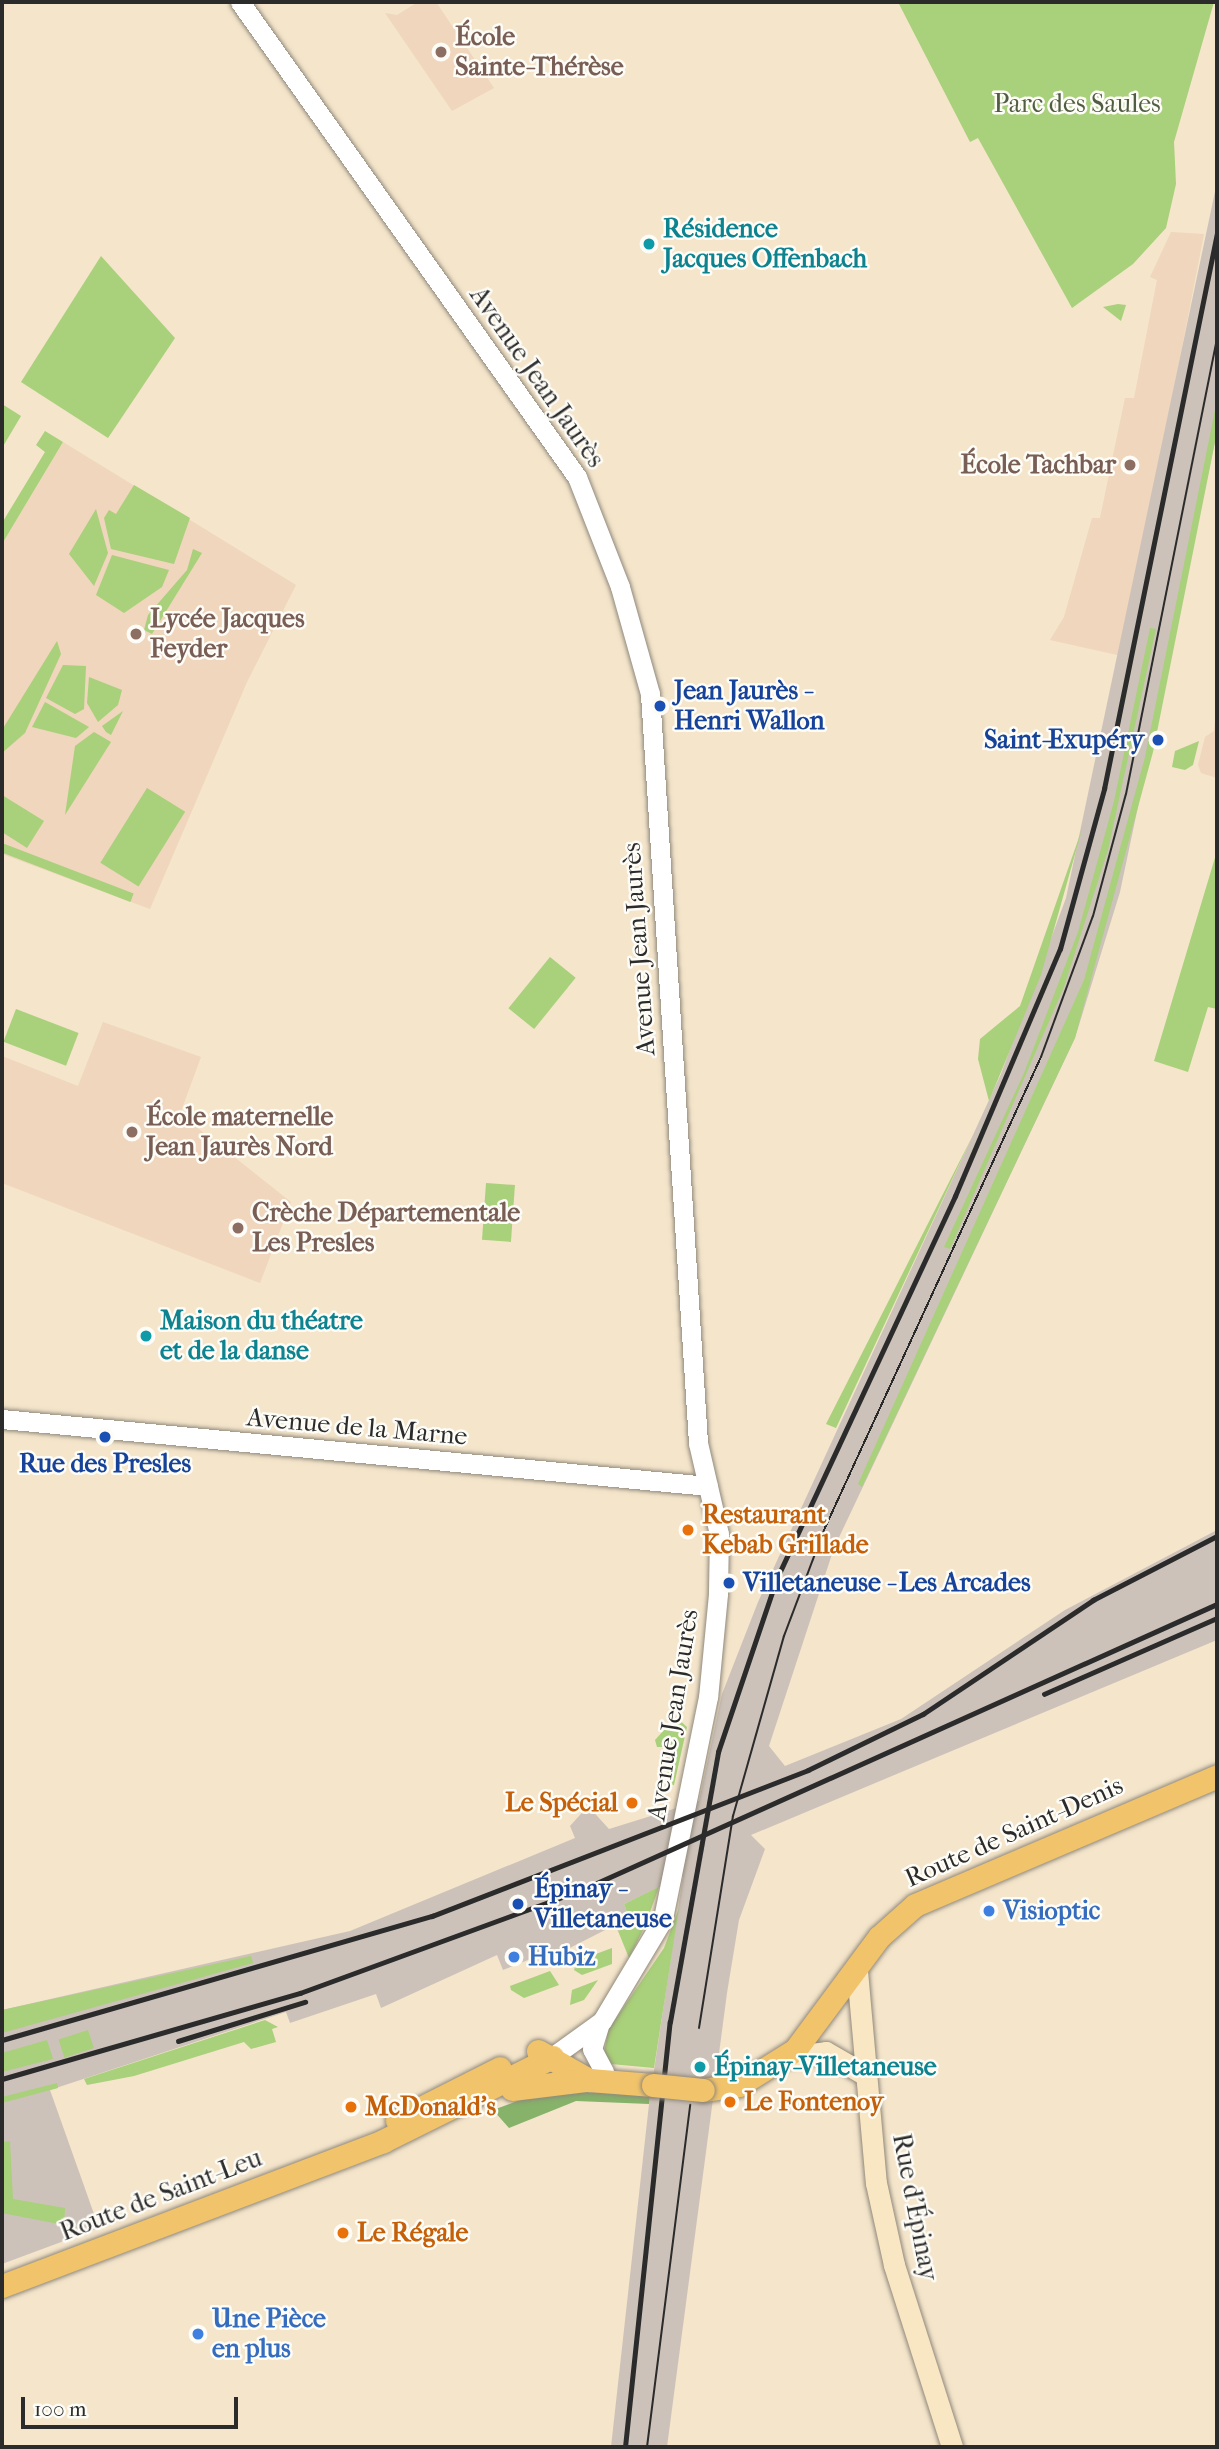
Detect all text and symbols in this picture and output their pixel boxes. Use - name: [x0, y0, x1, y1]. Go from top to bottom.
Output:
- place label: École Sainte-Thérèse: [455, 21, 624, 82]
- marker: École Sainte-Thérèse: [433, 44, 449, 60]
- park label: Parc des Saules: [993, 88, 1161, 120]
- place label: Résidence Jacques Offenbach: [663, 213, 867, 274]
- marker: Résidence Jacques Offenbach: [641, 236, 657, 252]
- street label: Avenue Jean Jaurès: [463, 281, 611, 473]
- place label: École Tachbar: [960, 449, 1116, 481]
- marker: École Tachbar: [1122, 457, 1138, 473]
- place label: Lycée Jacques Feyder: [150, 603, 305, 664]
- marker: Lycée Jacques Feyder: [128, 626, 144, 642]
- place label: Jean Jaurès - Henri Wallon: [674, 675, 825, 736]
- marker: Jean Jaurès - Henri Wallon: [652, 698, 668, 714]
- place label: Saint-Exupéry: [984, 724, 1144, 756]
- marker: Saint-Exupéry: [1150, 732, 1166, 748]
- street label: Avenue Jean Jaurès: [616, 841, 662, 1057]
- place label: École maternelle Jean Jaurès Nord: [146, 1101, 333, 1162]
- marker: École maternelle Jean Jaurès Nord: [124, 1124, 140, 1140]
- place label: Crèche Départementale Les Presles: [252, 1197, 520, 1258]
- marker: Crèche Départementale Les Presles: [230, 1220, 246, 1236]
- place label: Maison du théatre et de la danse: [160, 1305, 363, 1366]
- marker: Maison du théatre et de la danse: [138, 1328, 154, 1344]
- street label: Avenue de la Marne: [245, 1402, 469, 1452]
- marker: Rue des Presles: [97, 1429, 113, 1445]
- place label: Rue des Presles: [19, 1448, 191, 1480]
- place label: Restaurant Kebab Grillade: [702, 1499, 869, 1560]
- marker: Restaurant Kebab Grillade: [680, 1522, 696, 1538]
- place label: Villetaneuse - Les Arcades: [743, 1567, 1030, 1599]
- marker: Villetaneuse - Les Arcades: [721, 1575, 737, 1591]
- street label: Avenue Jean Jaurès: [641, 1607, 705, 1823]
- street label: Route de Saint-Denis: [900, 1770, 1128, 1894]
- place label: Le Spécial: [505, 1787, 618, 1819]
- marker: Le Spécial: [624, 1795, 640, 1811]
- place label: Épinay - Villetaneuse: [534, 1873, 672, 1934]
- marker: Épinay - Villetaneuse: [508, 1894, 528, 1914]
- place label: Visioptic: [1003, 1895, 1100, 1927]
- marker: Visioptic: [981, 1903, 997, 1919]
- place label: Hubiz: [528, 1941, 596, 1973]
- marker: Hubiz: [506, 1949, 522, 1965]
- place label: Épinay-Villetaneuse: [714, 2051, 937, 2083]
- marker: Épinay-Villetaneuse: [692, 2059, 708, 2075]
- place label: Le Fontenoy: [744, 2086, 883, 2118]
- place label: McDonald's: [365, 2091, 496, 2123]
- marker: Le Fontenoy: [722, 2094, 738, 2110]
- marker: McDonald's: [343, 2099, 359, 2115]
- street label: Rue d'Épinay: [885, 2131, 945, 2283]
- street label: Route de Saint-Leu: [56, 2142, 266, 2248]
- place label: Le Régale: [357, 2217, 468, 2249]
- marker: Le Régale: [335, 2225, 351, 2241]
- place label: Une Pièce en plus: [212, 2303, 326, 2364]
- marker: Une Pièce en plus: [190, 2326, 206, 2342]
- scale bar: [24, 2382, 242, 2426]
- text: 100 m: [34, 2397, 87, 2421]

